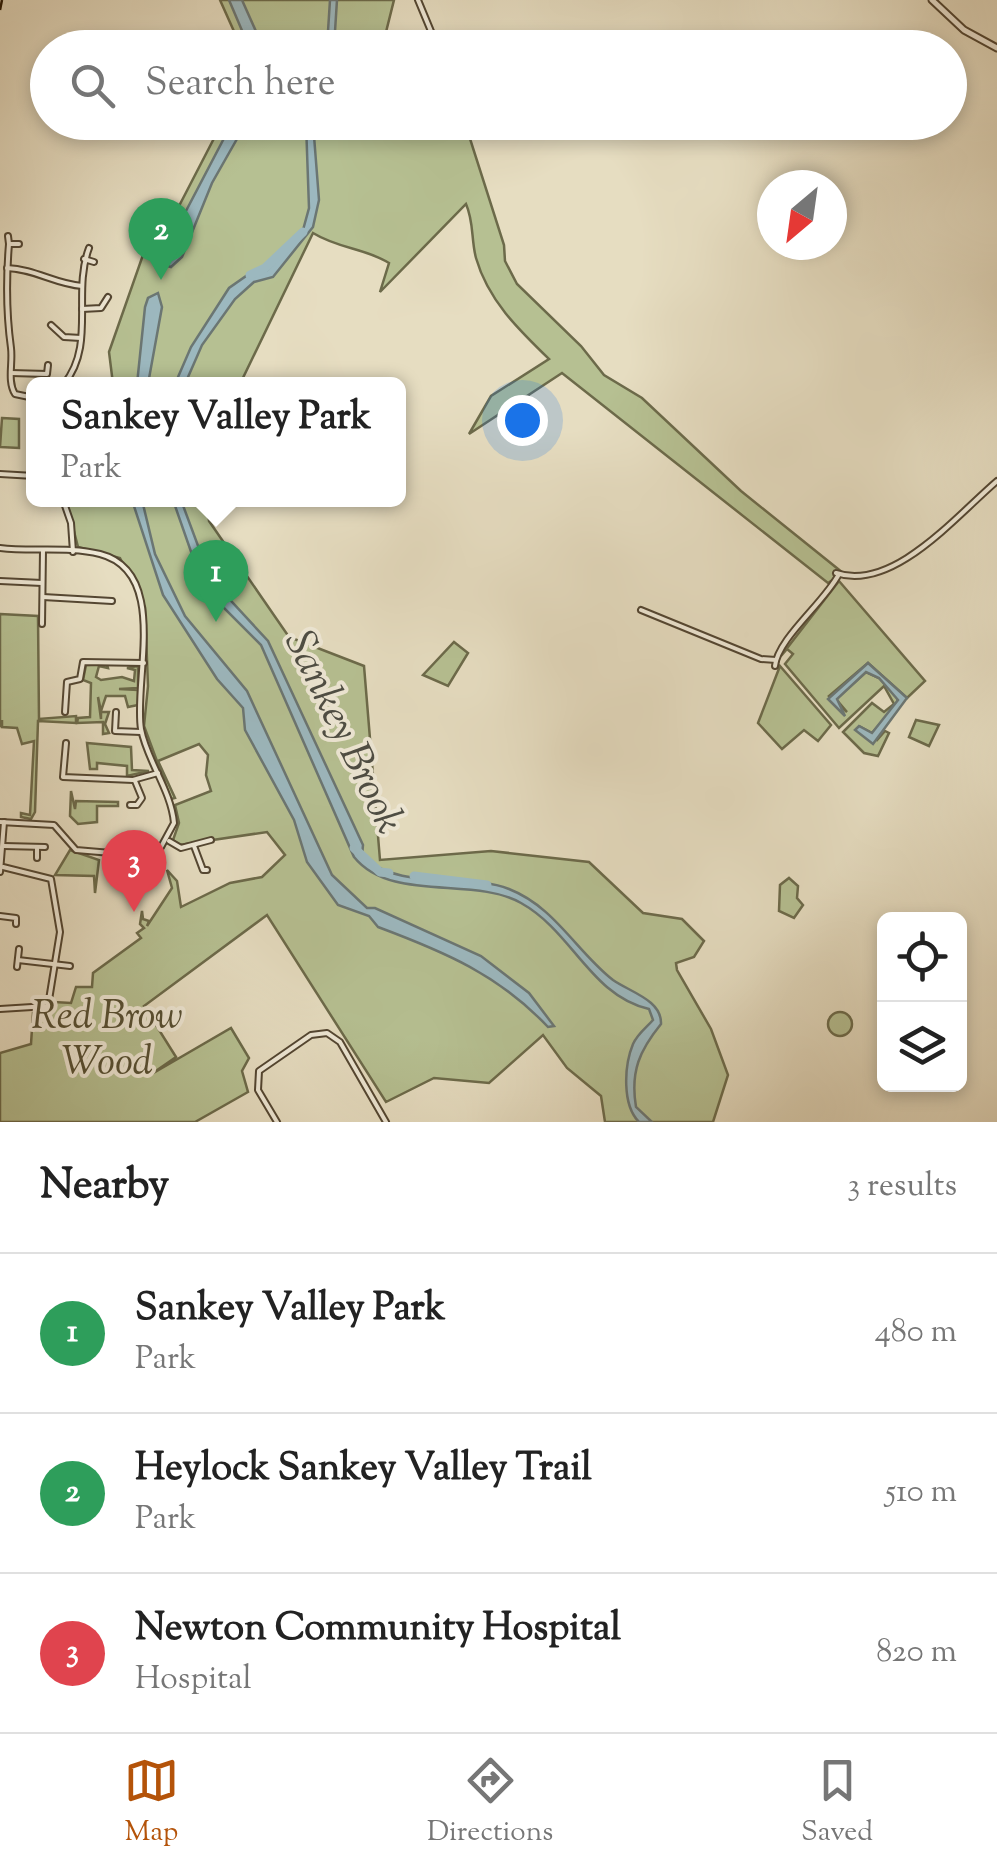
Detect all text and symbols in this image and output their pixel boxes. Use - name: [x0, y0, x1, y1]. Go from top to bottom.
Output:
- search box: [30, 30, 967, 140]
- icon: search: [65, 58, 120, 113]
- text: Search here: [145, 58, 336, 112]
- north arrow: [757, 170, 847, 260]
- pin: 2: [128, 198, 194, 280]
- popup: [26, 377, 406, 507]
- text: Sankey Valley Park: [61, 392, 371, 446]
- your location: [497, 395, 548, 446]
- text: Park: [61, 446, 122, 492]
- pin: 1: [184, 540, 248, 622]
- water label: Sankey Brook: [267, 621, 417, 845]
- pin: 3: [102, 830, 166, 912]
- map controls: [877, 912, 967, 1092]
- button: locate: [877, 912, 967, 1002]
- park label: Red Brow Wood: [32, 990, 182, 1093]
- button: layers: [877, 1002, 967, 1092]
- text: Nearby: [40, 1157, 169, 1217]
- text: 3 results: [847, 1164, 957, 1210]
- text: Sankey Valley Park: [135, 1283, 445, 1337]
- text: 1: [67, 1310, 78, 1356]
- text: 480 m: [875, 1310, 957, 1356]
- text: Park: [135, 1337, 196, 1383]
- text: Heylock Sankey Valley Trail: [135, 1443, 592, 1497]
- text: 2: [65, 1470, 80, 1516]
- text: 510 m: [885, 1470, 957, 1516]
- text: Park: [135, 1497, 196, 1543]
- text: Newton Community Hospital: [135, 1603, 621, 1657]
- text: 3: [66, 1630, 79, 1676]
- text: 820 m: [876, 1630, 957, 1676]
- text: Hospital: [135, 1657, 252, 1703]
- tab: Map: [124, 1753, 179, 1853]
- tab: Directions: [427, 1753, 553, 1853]
- tab: Saved: [801, 1753, 873, 1853]

